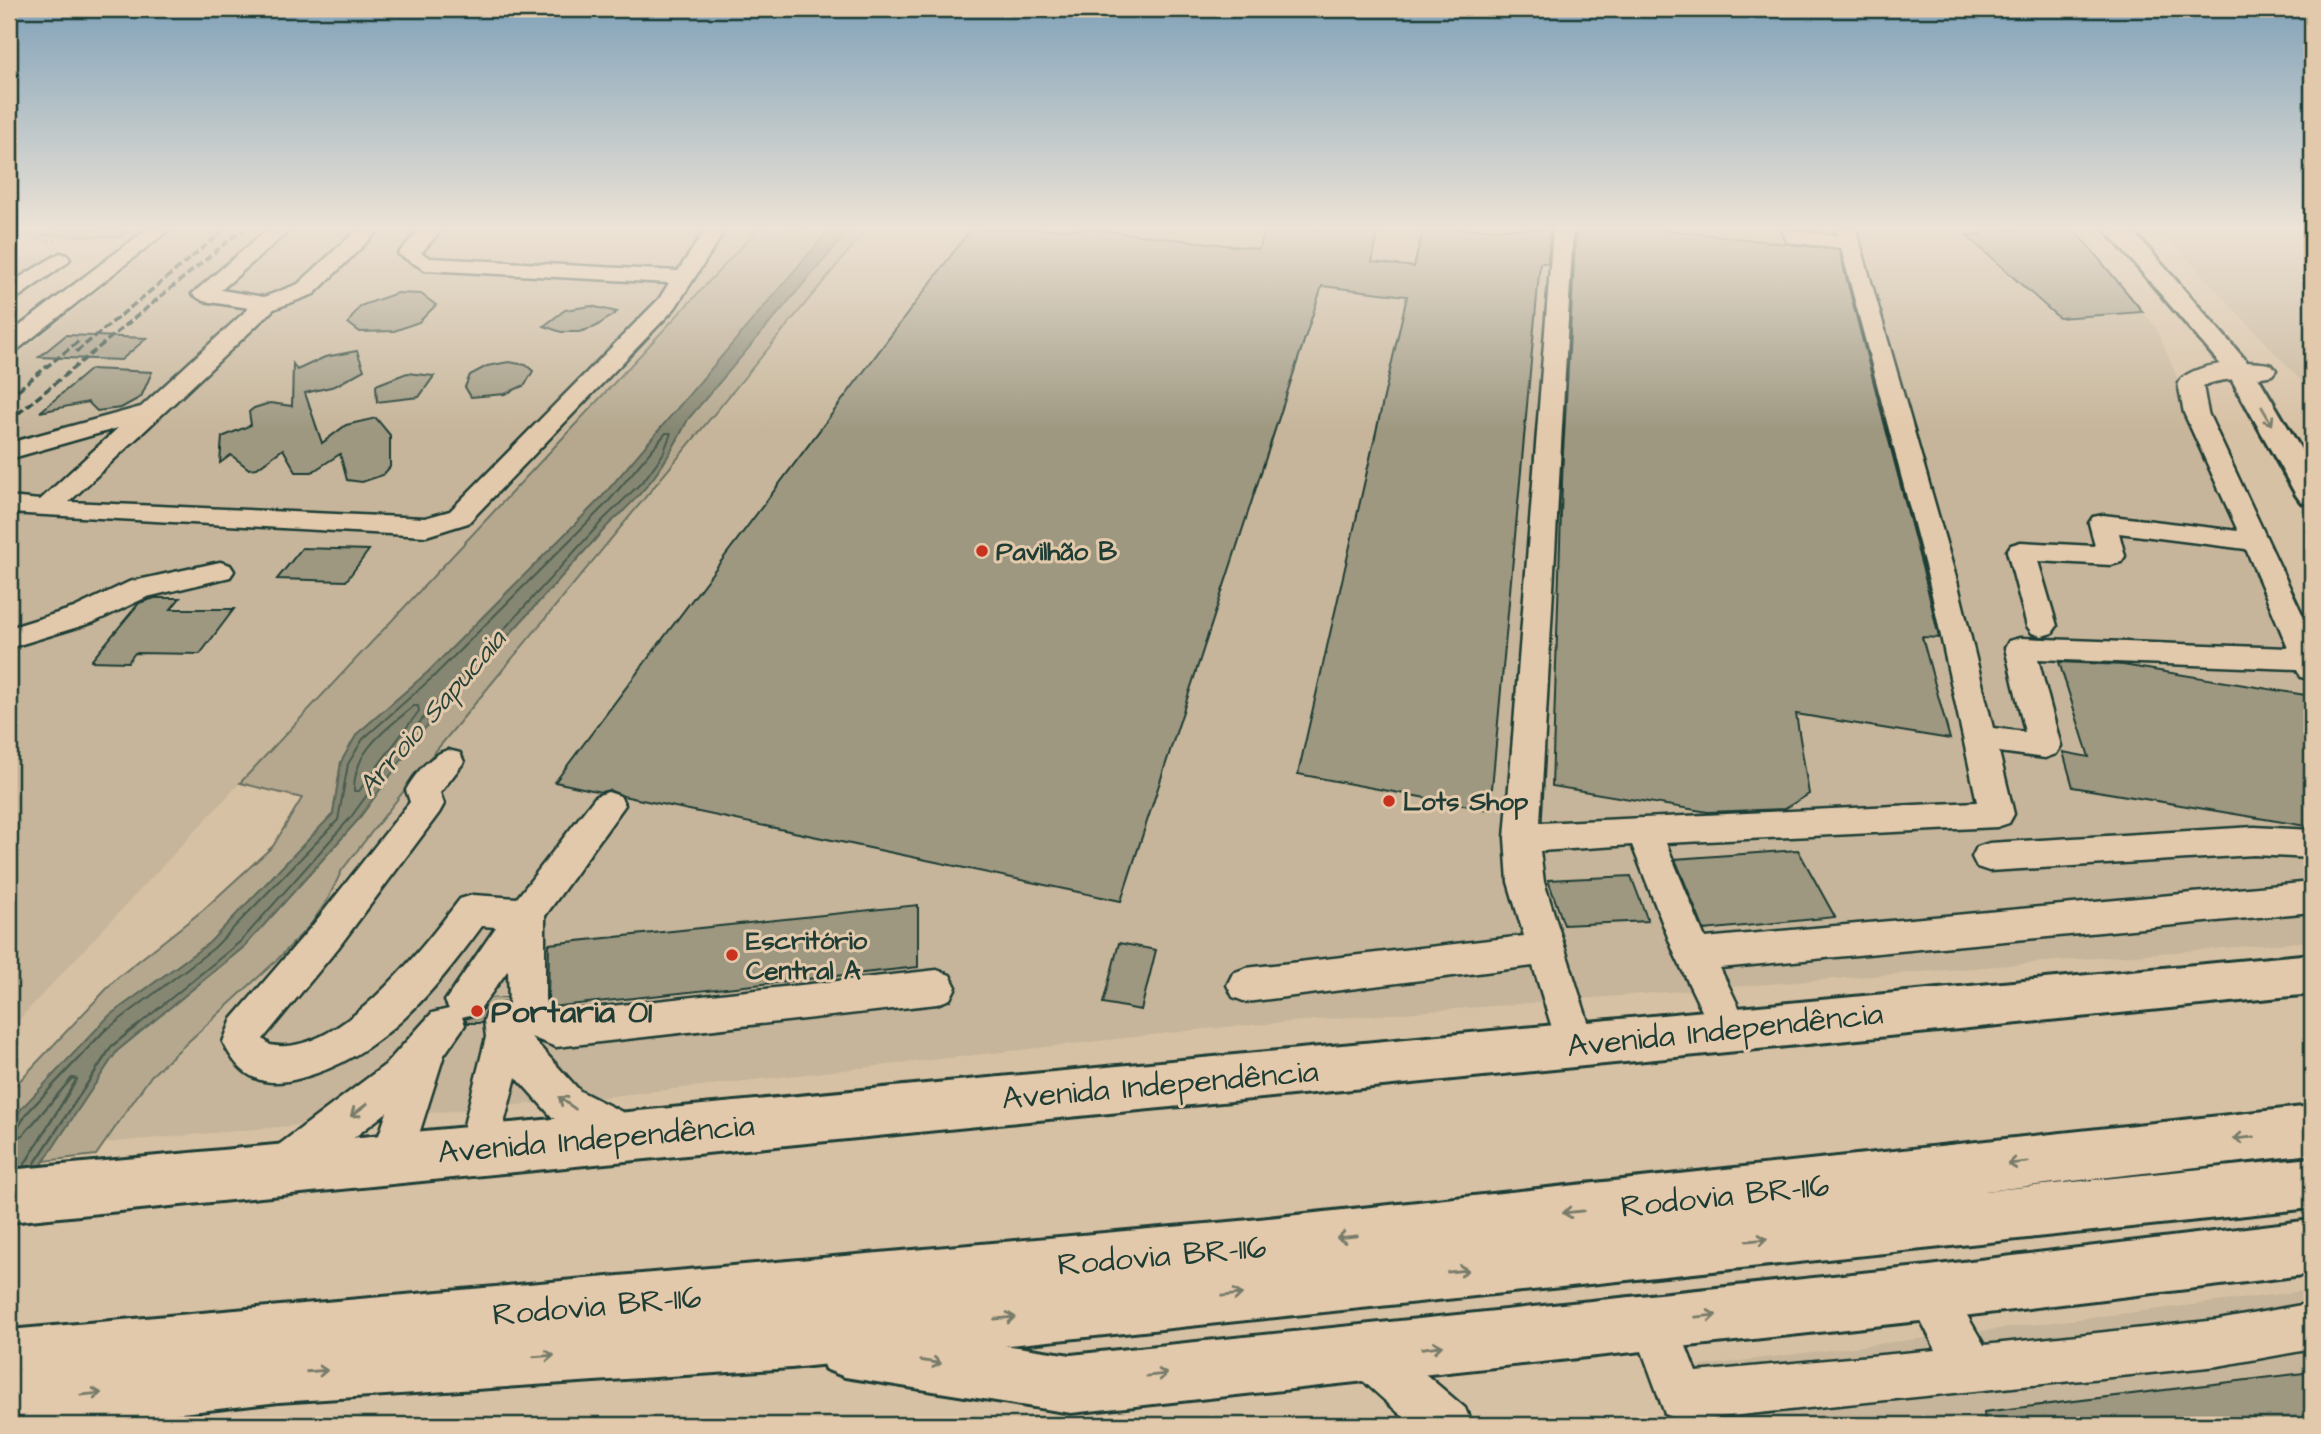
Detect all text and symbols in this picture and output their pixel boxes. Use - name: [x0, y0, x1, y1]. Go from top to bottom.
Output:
- one-way arrow: [2260, 405, 2274, 425]
- place label: Pavilhão B: [996, 534, 1117, 570]
- marker: Pavilhão B: [974, 543, 990, 559]
- water label: Arroio Sapucaia: [349, 620, 516, 804]
- place label: Lots Shop: [1403, 784, 1529, 820]
- marker: Lots Shop: [1381, 793, 1397, 809]
- place label: Escritório Central A: [746, 923, 868, 989]
- marker: Escritório Central A: [724, 947, 740, 963]
- place label: Portaria 01: [491, 990, 652, 1035]
- street label: Avenida Independência: [1565, 992, 1885, 1069]
- marker: Portaria 01: [469, 1003, 485, 1019]
- street label: Avenida Independência: [1000, 1049, 1320, 1122]
- one-way arrow: [558, 1096, 577, 1110]
- one-way arrow: [351, 1103, 369, 1118]
- street label: Avenida Independência: [436, 1103, 756, 1176]
- one-way arrow: [2234, 1131, 2256, 1144]
- one-way arrow: [2007, 1156, 2030, 1169]
- street label: Rodovia BR-116: [1619, 1163, 1832, 1230]
- one-way arrow: [1562, 1205, 1585, 1218]
- street label: Rodovia BR-116: [1056, 1225, 1268, 1288]
- one-way arrow: [1336, 1230, 1359, 1243]
- one-way arrow: [1746, 1233, 1768, 1246]
- one-way arrow: [1446, 1264, 1469, 1277]
- street label: Rodovia BR-116: [491, 1275, 703, 1338]
- one-way arrow: [1220, 1288, 1243, 1301]
- one-way arrow: [1695, 1309, 1717, 1322]
- one-way arrow: [994, 1311, 1016, 1324]
- one-way arrow: [1420, 1340, 1442, 1353]
- one-way arrow: [532, 1349, 555, 1362]
- one-way arrow: [919, 1356, 942, 1369]
- one-way arrow: [305, 1364, 328, 1377]
- one-way arrow: [1145, 1368, 1167, 1381]
- one-way arrow: [79, 1388, 101, 1401]

